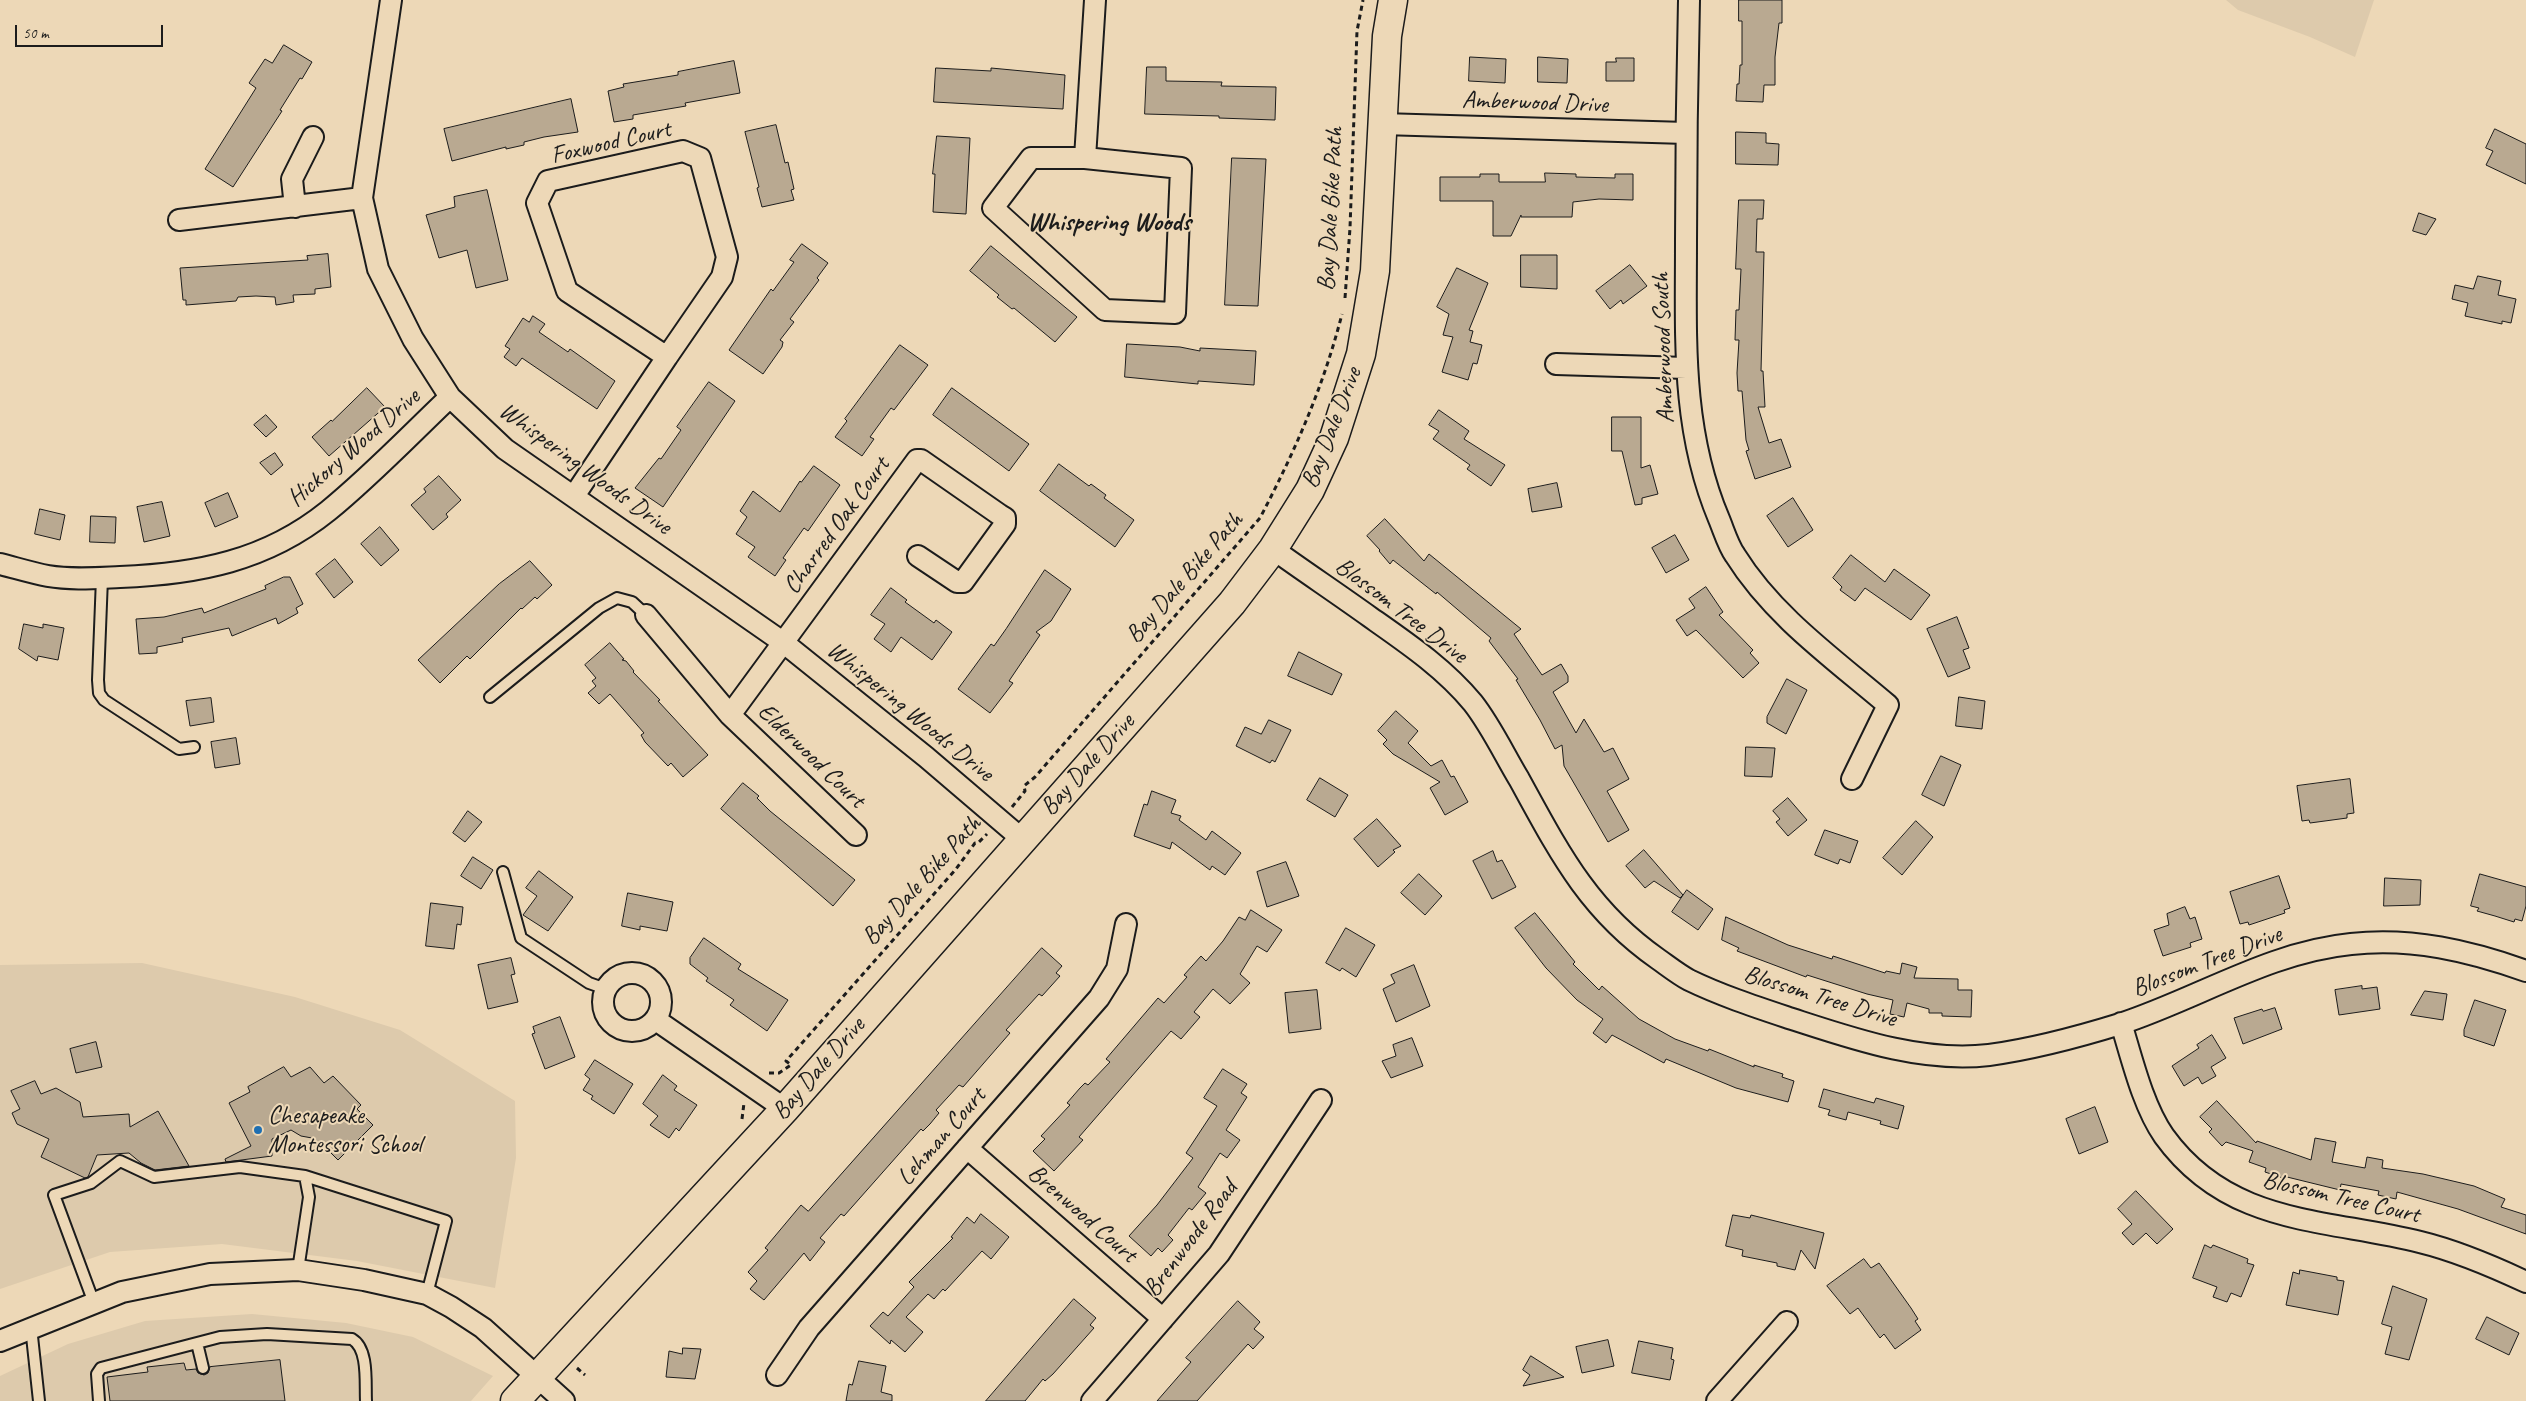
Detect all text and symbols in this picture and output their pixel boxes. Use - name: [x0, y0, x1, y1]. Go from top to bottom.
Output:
- scale bar: [18, 15, 165, 47]
- text: 50 m: [23, 24, 49, 43]
- street label: Amberwood Drive: [1462, 85, 1608, 121]
- street label: Foxwood Court: [548, 115, 674, 171]
- street label: Bay Dale Bike Path: [1312, 126, 1350, 292]
- district label: Whispering Woods: [1027, 207, 1191, 239]
- street label: Amberwood South: [1646, 272, 1682, 424]
- street label: Bay Dale Drive: [1295, 363, 1369, 493]
- street label: Hickory Wood Drive: [282, 382, 426, 514]
- street label: Whispering Woods Drive: [493, 396, 677, 542]
- street label: Charred Oak Court: [777, 452, 897, 600]
- street label: Bay Dale Bike Path: [1120, 506, 1250, 650]
- street label: Blossom Tree Drive: [1329, 552, 1473, 670]
- street label: Whispering Woods Drive: [821, 636, 999, 788]
- street label: Elderwood Court: [751, 697, 871, 815]
- street label: Bay Dale Drive: [1034, 708, 1142, 822]
- street label: Bay Dale Bike Path: [856, 810, 988, 952]
- street label: Blossom Tree Drive: [2128, 920, 2286, 1004]
- street label: Blossom Tree Drive: [1740, 960, 1900, 1034]
- street label: Bay Dale Drive: [766, 1011, 872, 1127]
- street label: Lehman Court: [891, 1082, 993, 1192]
- place label: Chesapeake Montessori School: [268, 1101, 422, 1160]
- marker: Chesapeake Montessori School: [252, 1124, 264, 1136]
- street label: Brenwood Court: [1021, 1158, 1143, 1270]
- street label: Blossom Tree Court: [2260, 1165, 2422, 1231]
- street label: Brenwoode Road: [1138, 1175, 1244, 1303]

